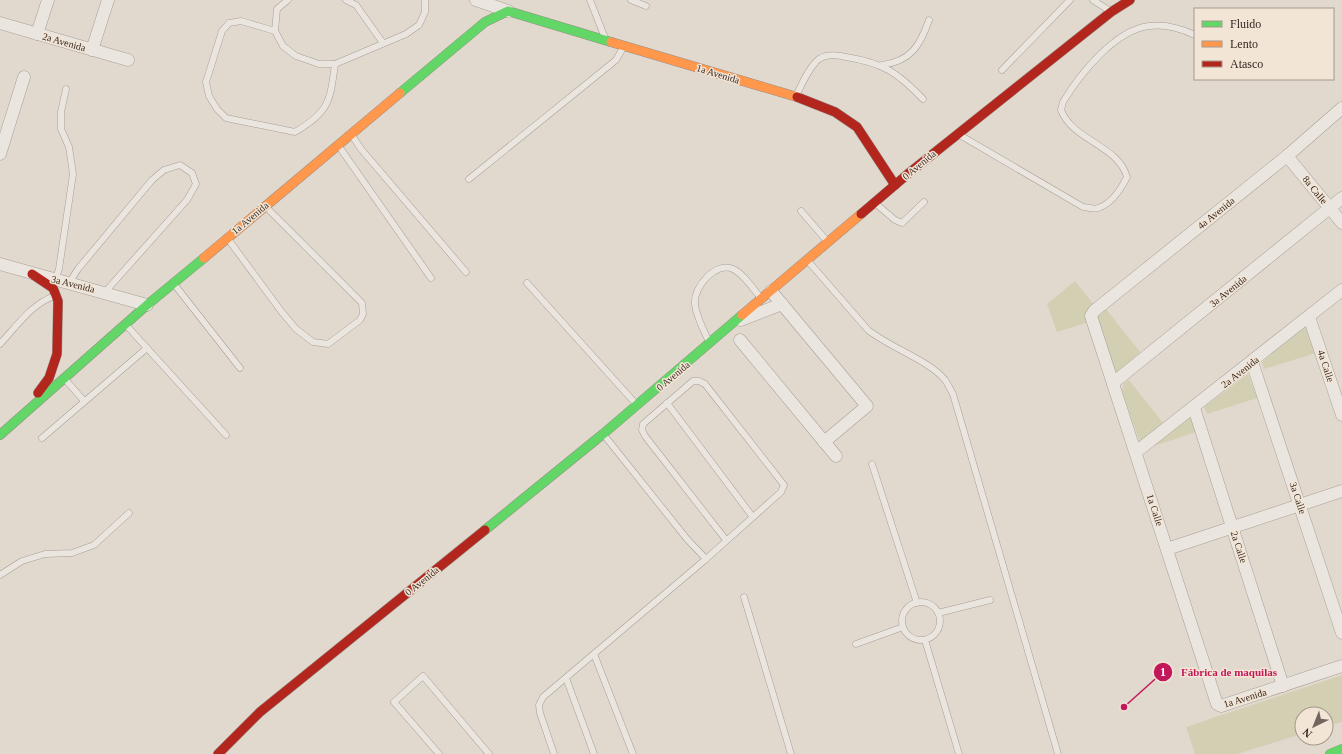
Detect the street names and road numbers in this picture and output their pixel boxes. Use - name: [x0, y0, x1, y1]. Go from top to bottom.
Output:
- street label: 2a Avenida: [41, 31, 87, 54]
- street label: 1a Avenida: [695, 62, 741, 86]
- street label: 0 Avenida: [900, 148, 938, 182]
- street label: 8a Calle: [1300, 174, 1330, 207]
- street label: 4a Avenida: [1195, 194, 1237, 231]
- street label: 1a Avenida: [229, 199, 271, 237]
- street label: 3a Avenida: [1207, 272, 1249, 309]
- street label: 3a Avenida: [50, 273, 96, 295]
- street label: 4a Calle: [1316, 349, 1337, 384]
- street label: 2a Avenida: [1219, 354, 1261, 390]
- street label: 0 Avenida: [654, 359, 692, 393]
- street label: 3a Calle: [1288, 481, 1309, 516]
- street label: 1a Calle: [1145, 493, 1166, 528]
- street label: 2a Calle: [1229, 530, 1250, 565]
- street label: 0 Avenida: [403, 564, 441, 598]
- street label: 1a Avenida: [1222, 686, 1268, 710]

